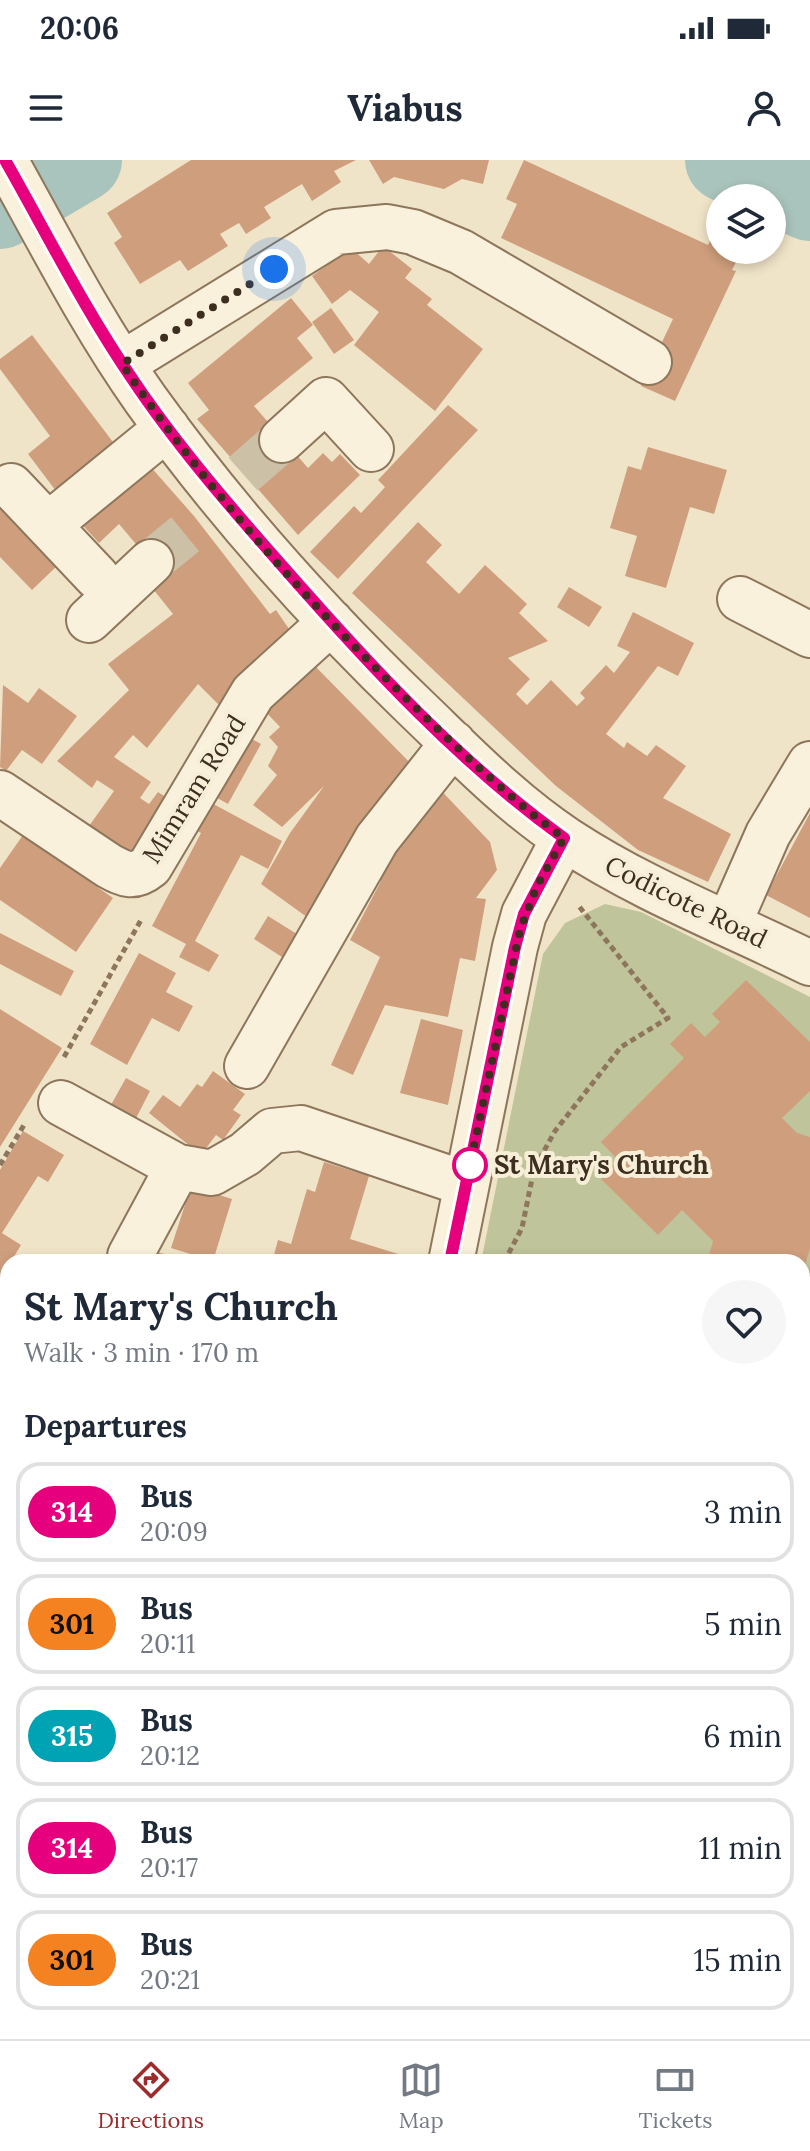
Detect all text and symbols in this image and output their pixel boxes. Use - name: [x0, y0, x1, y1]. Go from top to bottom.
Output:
- text: 20:06: [40, 9, 119, 47]
- text: Viabus: [347, 85, 463, 131]
- icon: menu: [24, 86, 68, 130]
- icon: person: [742, 86, 786, 130]
- map controls: [706, 184, 786, 264]
- button: layers: [706, 184, 786, 264]
- your location: [254, 249, 294, 289]
- street label: Mimram Road: [135, 708, 252, 869]
- street label: Codicote Road: [600, 848, 773, 955]
- marker: St Mary's Church: [453, 1148, 487, 1182]
- place label: St Mary's Church: [494, 1148, 709, 1181]
- button: heart: [702, 1280, 786, 1364]
- text: St Mary's Church: [24, 1282, 338, 1330]
- text: Walk · 3 min · 170 m: [24, 1336, 259, 1369]
- text: Departures: [24, 1407, 187, 1445]
- text: Bus: [140, 1477, 193, 1515]
- text: 3 min: [704, 1493, 782, 1531]
- text: 314: [51, 1494, 93, 1530]
- text: 20:09: [140, 1515, 208, 1548]
- text: Bus: [140, 1589, 193, 1627]
- text: 5 min: [704, 1605, 782, 1643]
- text: 301: [50, 1606, 94, 1642]
- text: 20:11: [140, 1627, 196, 1660]
- text: Bus: [140, 1701, 193, 1739]
- text: 6 min: [703, 1717, 782, 1755]
- text: 315: [51, 1718, 93, 1754]
- text: 20:12: [140, 1739, 200, 1772]
- text: Bus: [140, 1813, 193, 1851]
- text: 11 min: [699, 1829, 782, 1867]
- text: 314: [51, 1830, 93, 1866]
- text: 20:17: [140, 1851, 198, 1884]
- text: Bus: [140, 1925, 193, 1963]
- text: 15 min: [693, 1941, 782, 1979]
- text: 301: [50, 1942, 94, 1978]
- text: 20:21: [140, 1963, 200, 1996]
- tab: Directions: [97, 2058, 204, 2134]
- tab: Map: [399, 2058, 444, 2134]
- tab: Tickets: [638, 2058, 713, 2134]

